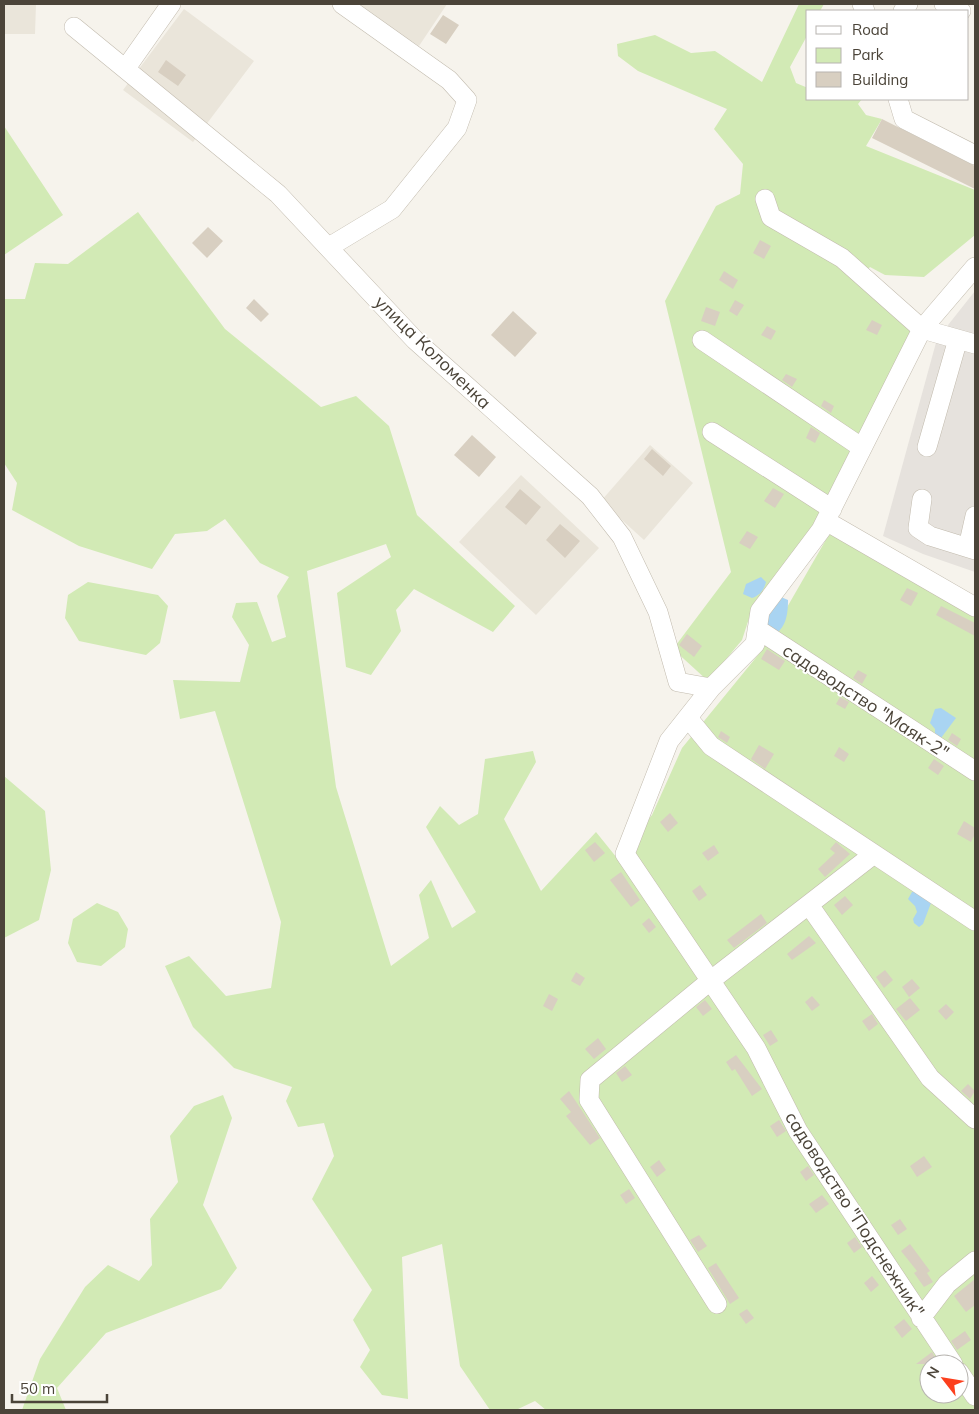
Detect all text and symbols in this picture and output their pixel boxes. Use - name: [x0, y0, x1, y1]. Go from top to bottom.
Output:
- legend: [806, 10, 969, 100]
- text: Road: [852, 20, 889, 39]
- text: Park: [852, 45, 884, 64]
- text: Building: [852, 70, 908, 89]
- street label: улица Коломенка: [370, 290, 496, 414]
- street label: садоводство "Маяк-2": [778, 639, 954, 763]
- street label: садоводство "Подснежник": [780, 1107, 930, 1321]
- north arrow: [919, 1354, 969, 1404]
- text: N: [922, 1363, 943, 1381]
- scale bar: [12, 1372, 108, 1404]
- text: 50 m: [20, 1379, 55, 1398]

